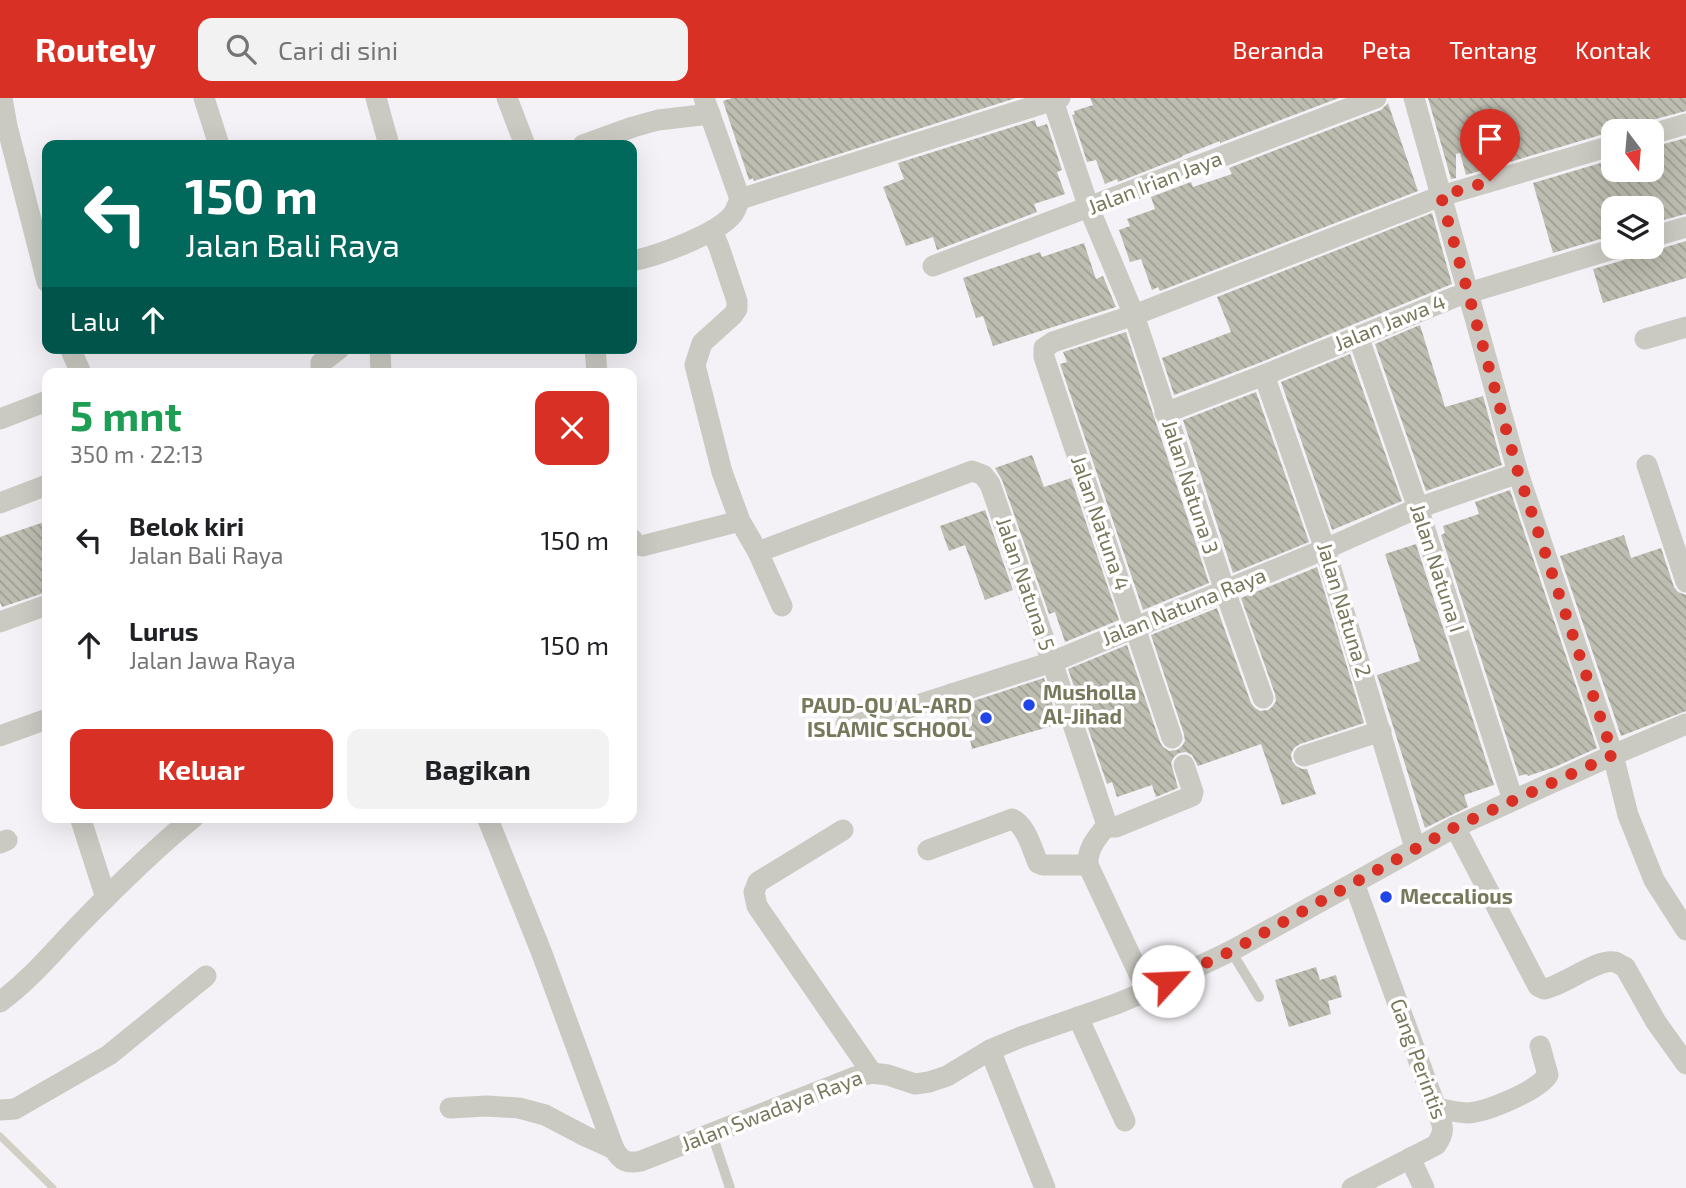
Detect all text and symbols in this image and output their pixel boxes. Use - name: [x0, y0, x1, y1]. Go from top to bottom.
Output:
- search box: [198, 18, 688, 81]
- text: Routely: [35, 29, 156, 69]
- icon: search: [222, 30, 260, 68]
- text: Cari di sini: [278, 34, 398, 65]
- text: Beranda: [1233, 35, 1324, 64]
- text: Peta: [1362, 35, 1411, 64]
- text: Tentang: [1449, 35, 1537, 64]
- text: Kontak: [1575, 35, 1651, 64]
- pin: [1460, 109, 1520, 181]
- north arrow: [1601, 119, 1664, 182]
- map controls: [1601, 119, 1664, 259]
- icon: arrive: [1471, 120, 1509, 158]
- street label: Jalan Irian Jaya: [1084, 145, 1225, 219]
- text: 150 m: [185, 165, 318, 224]
- icon: left: [70, 168, 161, 259]
- button: layers: [1601, 196, 1664, 259]
- text: Jalan Bali Raya: [185, 225, 400, 263]
- street label: Jalan Jawa 4: [1330, 288, 1449, 355]
- icon: ahead: [134, 301, 172, 339]
- text: Lalu: [70, 305, 120, 336]
- text: 5 mnt: [70, 389, 182, 439]
- button: close: [535, 391, 609, 465]
- street label: Jalan Natuna 3: [1158, 416, 1225, 557]
- text: 350 m · 22:13: [70, 440, 203, 468]
- street label: Jalan Natuna 4: [1067, 452, 1136, 593]
- street label: Jalan Natuna I: [1406, 500, 1471, 635]
- text: Belok kiri: [129, 510, 244, 541]
- street label: Jalan Natuna 5: [992, 514, 1061, 653]
- icon: left: [70, 521, 108, 559]
- text: 150 m: [540, 524, 609, 555]
- street label: Jalan Natuna 2: [1313, 539, 1378, 680]
- text: Jalan Bali Raya: [129, 541, 283, 569]
- street label: Jalan Natuna Raya: [1098, 561, 1269, 650]
- text: Lurus: [129, 615, 199, 646]
- icon: ahead: [70, 626, 108, 664]
- text: 150 m: [540, 629, 609, 660]
- text: Jalan Jawa Raya: [129, 646, 296, 674]
- place label: Musholla Al-Jihad: [1043, 679, 1137, 728]
- place label: PAUD-QU AL-ARD ISLAMIC SCHOOL: [801, 692, 972, 741]
- marker: Musholla Al-Jihad: [1021, 697, 1037, 713]
- marker: PAUD-QU AL-ARD ISLAMIC SCHOOL: [978, 710, 994, 726]
- button: Keluar: [70, 729, 333, 809]
- button: Bagikan: [347, 729, 609, 809]
- place label: Meccalious: [1400, 883, 1513, 908]
- marker: Meccalious: [1378, 889, 1394, 905]
- position arrow: [1131, 944, 1205, 1018]
- street label: Gang Perintis: [1386, 995, 1453, 1122]
- street label: Jalan Swadaya Raya: [678, 1064, 865, 1156]

